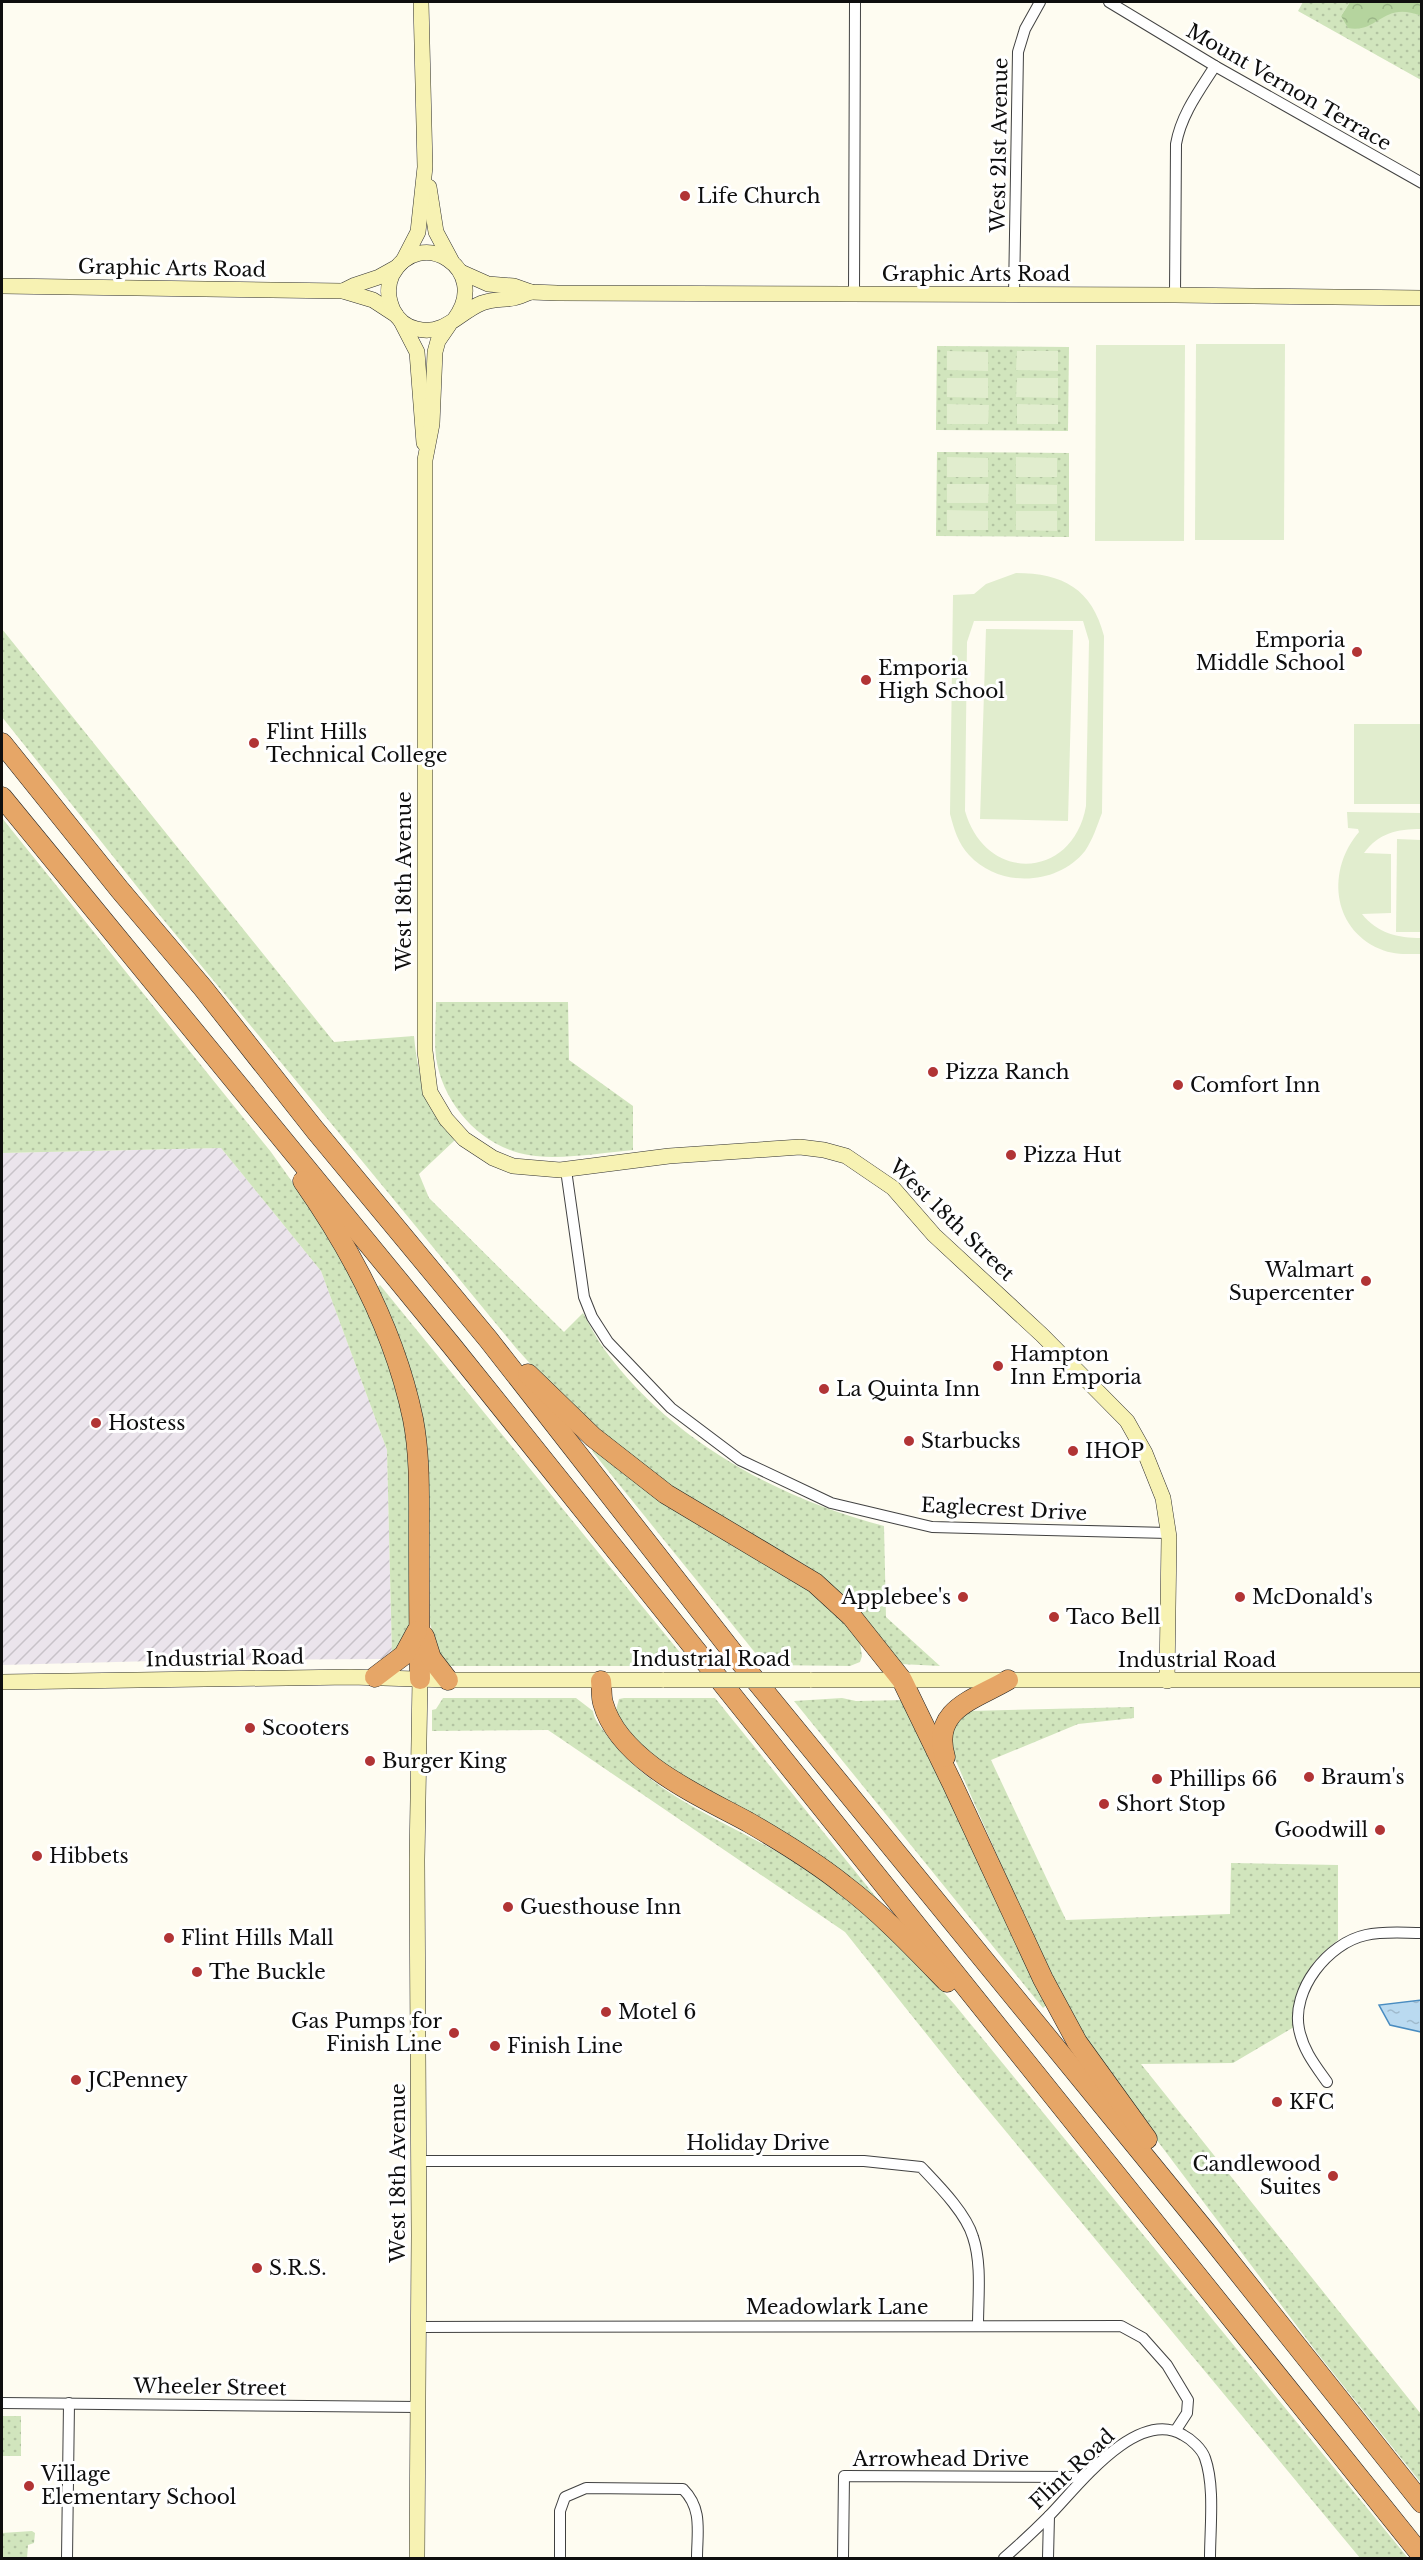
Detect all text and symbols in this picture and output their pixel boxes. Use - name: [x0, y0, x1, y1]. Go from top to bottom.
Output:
- street label: Mount Vernon Terrace: [1182, 18, 1396, 156]
- street label: West 21st Avenue: [985, 57, 1013, 234]
- place label: Life Church: [697, 184, 821, 208]
- marker: Life Church: [678, 189, 692, 203]
- street label: Graphic Arts Road: [78, 254, 266, 282]
- street label: Graphic Arts Road: [882, 262, 1070, 286]
- place label: Emporia Middle School: [1196, 628, 1346, 675]
- marker: Emporia Middle School: [1350, 645, 1364, 659]
- place label: Emporia High School: [878, 656, 1005, 703]
- marker: Emporia High School: [859, 673, 873, 687]
- place label: Flint Hills Technical College: [266, 720, 447, 767]
- marker: Flint Hills Technical College: [247, 736, 261, 750]
- street label: West 18th Avenue: [392, 791, 416, 972]
- place label: Pizza Ranch: [945, 1060, 1070, 1084]
- marker: Pizza Ranch: [926, 1065, 940, 1079]
- place label: Comfort Inn: [1190, 1073, 1321, 1097]
- marker: Comfort Inn: [1171, 1078, 1185, 1092]
- place label: Pizza Hut: [1023, 1143, 1122, 1167]
- marker: Pizza Hut: [1004, 1148, 1018, 1162]
- street label: West 18th Street: [884, 1154, 1020, 1286]
- place label: Walmart Supercenter: [1229, 1258, 1354, 1305]
- marker: Walmart Supercenter: [1359, 1274, 1373, 1288]
- place label: Hampton Inn Emporia: [1010, 1342, 1143, 1389]
- marker: Hampton Inn Emporia: [991, 1359, 1005, 1373]
- place label: La Quinta Inn: [836, 1377, 980, 1401]
- marker: La Quinta Inn: [817, 1382, 831, 1396]
- place label: Hostess: [108, 1411, 185, 1435]
- marker: Hostess: [89, 1416, 103, 1430]
- place label: Starbucks: [921, 1429, 1021, 1453]
- marker: Starbucks: [902, 1434, 916, 1448]
- place label: IHOP: [1085, 1439, 1144, 1463]
- marker: IHOP: [1066, 1444, 1080, 1458]
- street label: Eaglecrest Drive: [920, 1493, 1088, 1525]
- place label: Applebee's: [841, 1585, 951, 1609]
- place label: McDonald's: [1252, 1585, 1373, 1609]
- marker: Applebee's: [956, 1590, 970, 1604]
- marker: McDonald's: [1233, 1590, 1247, 1604]
- place label: Taco Bell: [1066, 1605, 1160, 1629]
- marker: Taco Bell: [1047, 1610, 1061, 1624]
- street label: Industrial Road: [146, 1645, 304, 1671]
- street label: Industrial Road: [632, 1647, 790, 1671]
- street label: Industrial Road: [1118, 1648, 1276, 1672]
- place label: Scooters: [262, 1716, 349, 1740]
- marker: Scooters: [243, 1721, 257, 1735]
- place label: Burger King: [382, 1749, 507, 1773]
- marker: Burger King: [363, 1754, 377, 1768]
- place label: Braum's: [1321, 1765, 1405, 1789]
- place label: Phillips 66: [1169, 1767, 1277, 1791]
- marker: Braum's: [1302, 1770, 1316, 1784]
- marker: Phillips 66: [1150, 1772, 1164, 1786]
- place label: Short Stop: [1116, 1792, 1226, 1816]
- marker: Short Stop: [1097, 1797, 1111, 1811]
- place label: Goodwill: [1274, 1818, 1368, 1842]
- marker: Goodwill: [1373, 1823, 1387, 1837]
- place label: Hibbets: [49, 1844, 129, 1868]
- marker: Hibbets: [30, 1849, 44, 1863]
- place label: Guesthouse Inn: [520, 1895, 681, 1919]
- marker: Guesthouse Inn: [501, 1900, 515, 1914]
- place label: Flint Hills Mall: [181, 1926, 334, 1950]
- marker: Flint Hills Mall: [162, 1931, 176, 1945]
- place label: The Buckle: [209, 1960, 326, 1984]
- marker: The Buckle: [190, 1965, 204, 1979]
- place label: Motel 6: [618, 2000, 696, 2024]
- marker: Motel 6: [599, 2005, 613, 2019]
- place label: Gas Pumps for Finish Line: [291, 2009, 442, 2056]
- marker: Gas Pumps for Finish Line: [447, 2026, 461, 2040]
- place label: Finish Line: [507, 2034, 623, 2058]
- marker: Finish Line: [488, 2039, 502, 2053]
- place label: JCPenney: [85, 2068, 188, 2092]
- marker: JCPenney: [69, 2073, 83, 2087]
- street label: West 18th Avenue: [386, 2083, 410, 2264]
- place label: KFC: [1289, 2090, 1334, 2114]
- marker: KFC: [1270, 2095, 1284, 2109]
- street label: Holiday Drive: [686, 2131, 830, 2155]
- place label: Candlewood Suites: [1193, 2152, 1321, 2199]
- marker: Candlewood Suites: [1326, 2169, 1340, 2183]
- place label: S.R.S.: [269, 2256, 326, 2280]
- marker: S.R.S.: [250, 2261, 264, 2275]
- street label: Meadowlark Lane: [746, 2295, 928, 2319]
- street label: Wheeler Street: [132, 2374, 287, 2400]
- street label: Flint Road: [1025, 2424, 1119, 2514]
- street label: Arrowhead Drive: [852, 2447, 1029, 2471]
- place label: Village Elementary School: [40, 2462, 236, 2509]
- marker: Village Elementary School: [22, 2479, 36, 2493]

